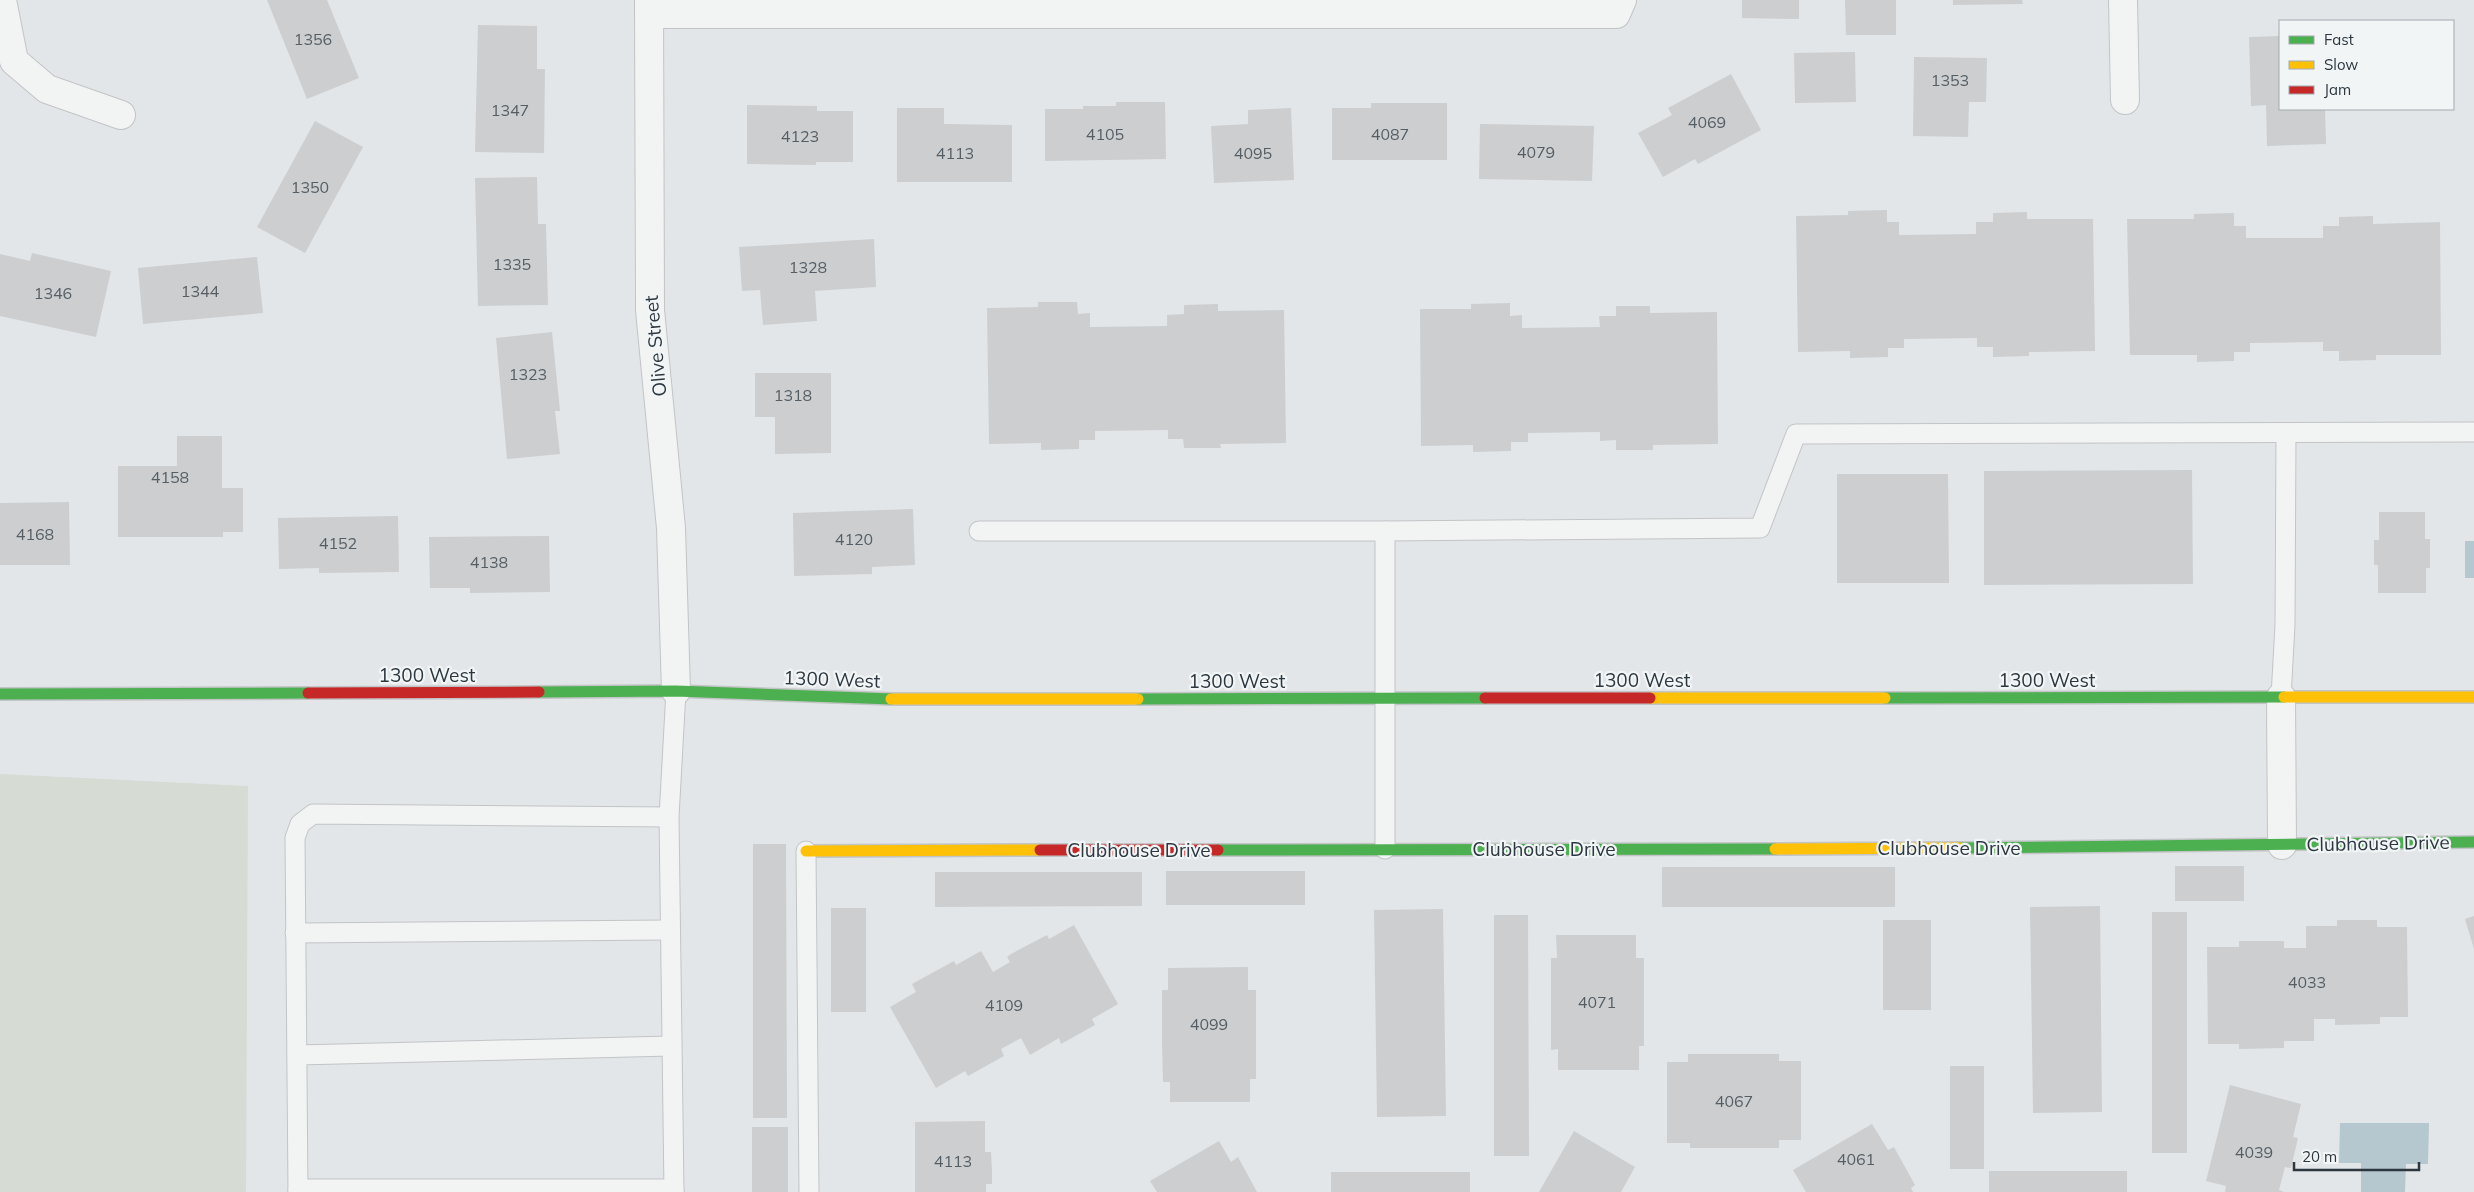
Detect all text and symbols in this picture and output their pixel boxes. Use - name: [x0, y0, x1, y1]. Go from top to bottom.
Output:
- legend: [2279, 20, 2454, 110]
- house number: 1356: [294, 29, 332, 49]
- text: Fast: [2324, 30, 2354, 49]
- text: Slow: [2324, 55, 2358, 74]
- house number: 1353: [1931, 70, 1969, 90]
- text: Jam: [2324, 80, 2351, 99]
- house number: 1347: [491, 100, 529, 120]
- house number: 4069: [1688, 112, 1726, 132]
- house number: 4105: [1086, 124, 1124, 144]
- house number: 4087: [1371, 124, 1409, 144]
- house number: 4123: [781, 126, 819, 146]
- house number: 4079: [1517, 142, 1555, 162]
- house number: 4113: [936, 143, 974, 163]
- house number: 4095: [1234, 143, 1272, 163]
- house number: 1350: [291, 177, 329, 197]
- house number: 1335: [493, 254, 531, 274]
- house number: 1328: [789, 257, 827, 277]
- house number: 1344: [181, 281, 220, 301]
- house number: 1346: [34, 283, 72, 303]
- street label: Olive Street: [639, 294, 671, 398]
- house number: 1323: [509, 364, 547, 384]
- house number: 1318: [774, 385, 812, 405]
- house number: 4158: [151, 467, 189, 487]
- house number: 4168: [16, 524, 54, 544]
- house number: 4120: [835, 529, 873, 549]
- house number: 4152: [319, 533, 357, 553]
- house number: 4138: [470, 552, 508, 572]
- street label: 1300 West: [379, 663, 476, 687]
- street label: 1300 West: [783, 665, 881, 693]
- street label: 1300 West: [1594, 668, 1691, 692]
- street label: 1300 West: [1999, 668, 2096, 692]
- street label: 1300 West: [1189, 669, 1286, 693]
- street label: Clubhouse Drive: [2306, 830, 2450, 856]
- street label: Clubhouse Drive: [1877, 836, 2021, 860]
- street label: Clubhouse Drive: [1472, 837, 1616, 861]
- street label: Clubhouse Drive: [1067, 838, 1211, 862]
- house number: 4033: [2288, 972, 2326, 992]
- house number: 4071: [1578, 992, 1616, 1012]
- house number: 4109: [985, 995, 1023, 1015]
- house number: 4099: [1190, 1014, 1228, 1034]
- house number: 4067: [1715, 1091, 1753, 1111]
- scale bar: [2294, 1140, 2419, 1172]
- house number: 4039: [2235, 1142, 2273, 1162]
- text: 20 m: [2302, 1147, 2337, 1166]
- house number: 4061: [1837, 1149, 1875, 1169]
- house number: 4113: [934, 1151, 972, 1171]

